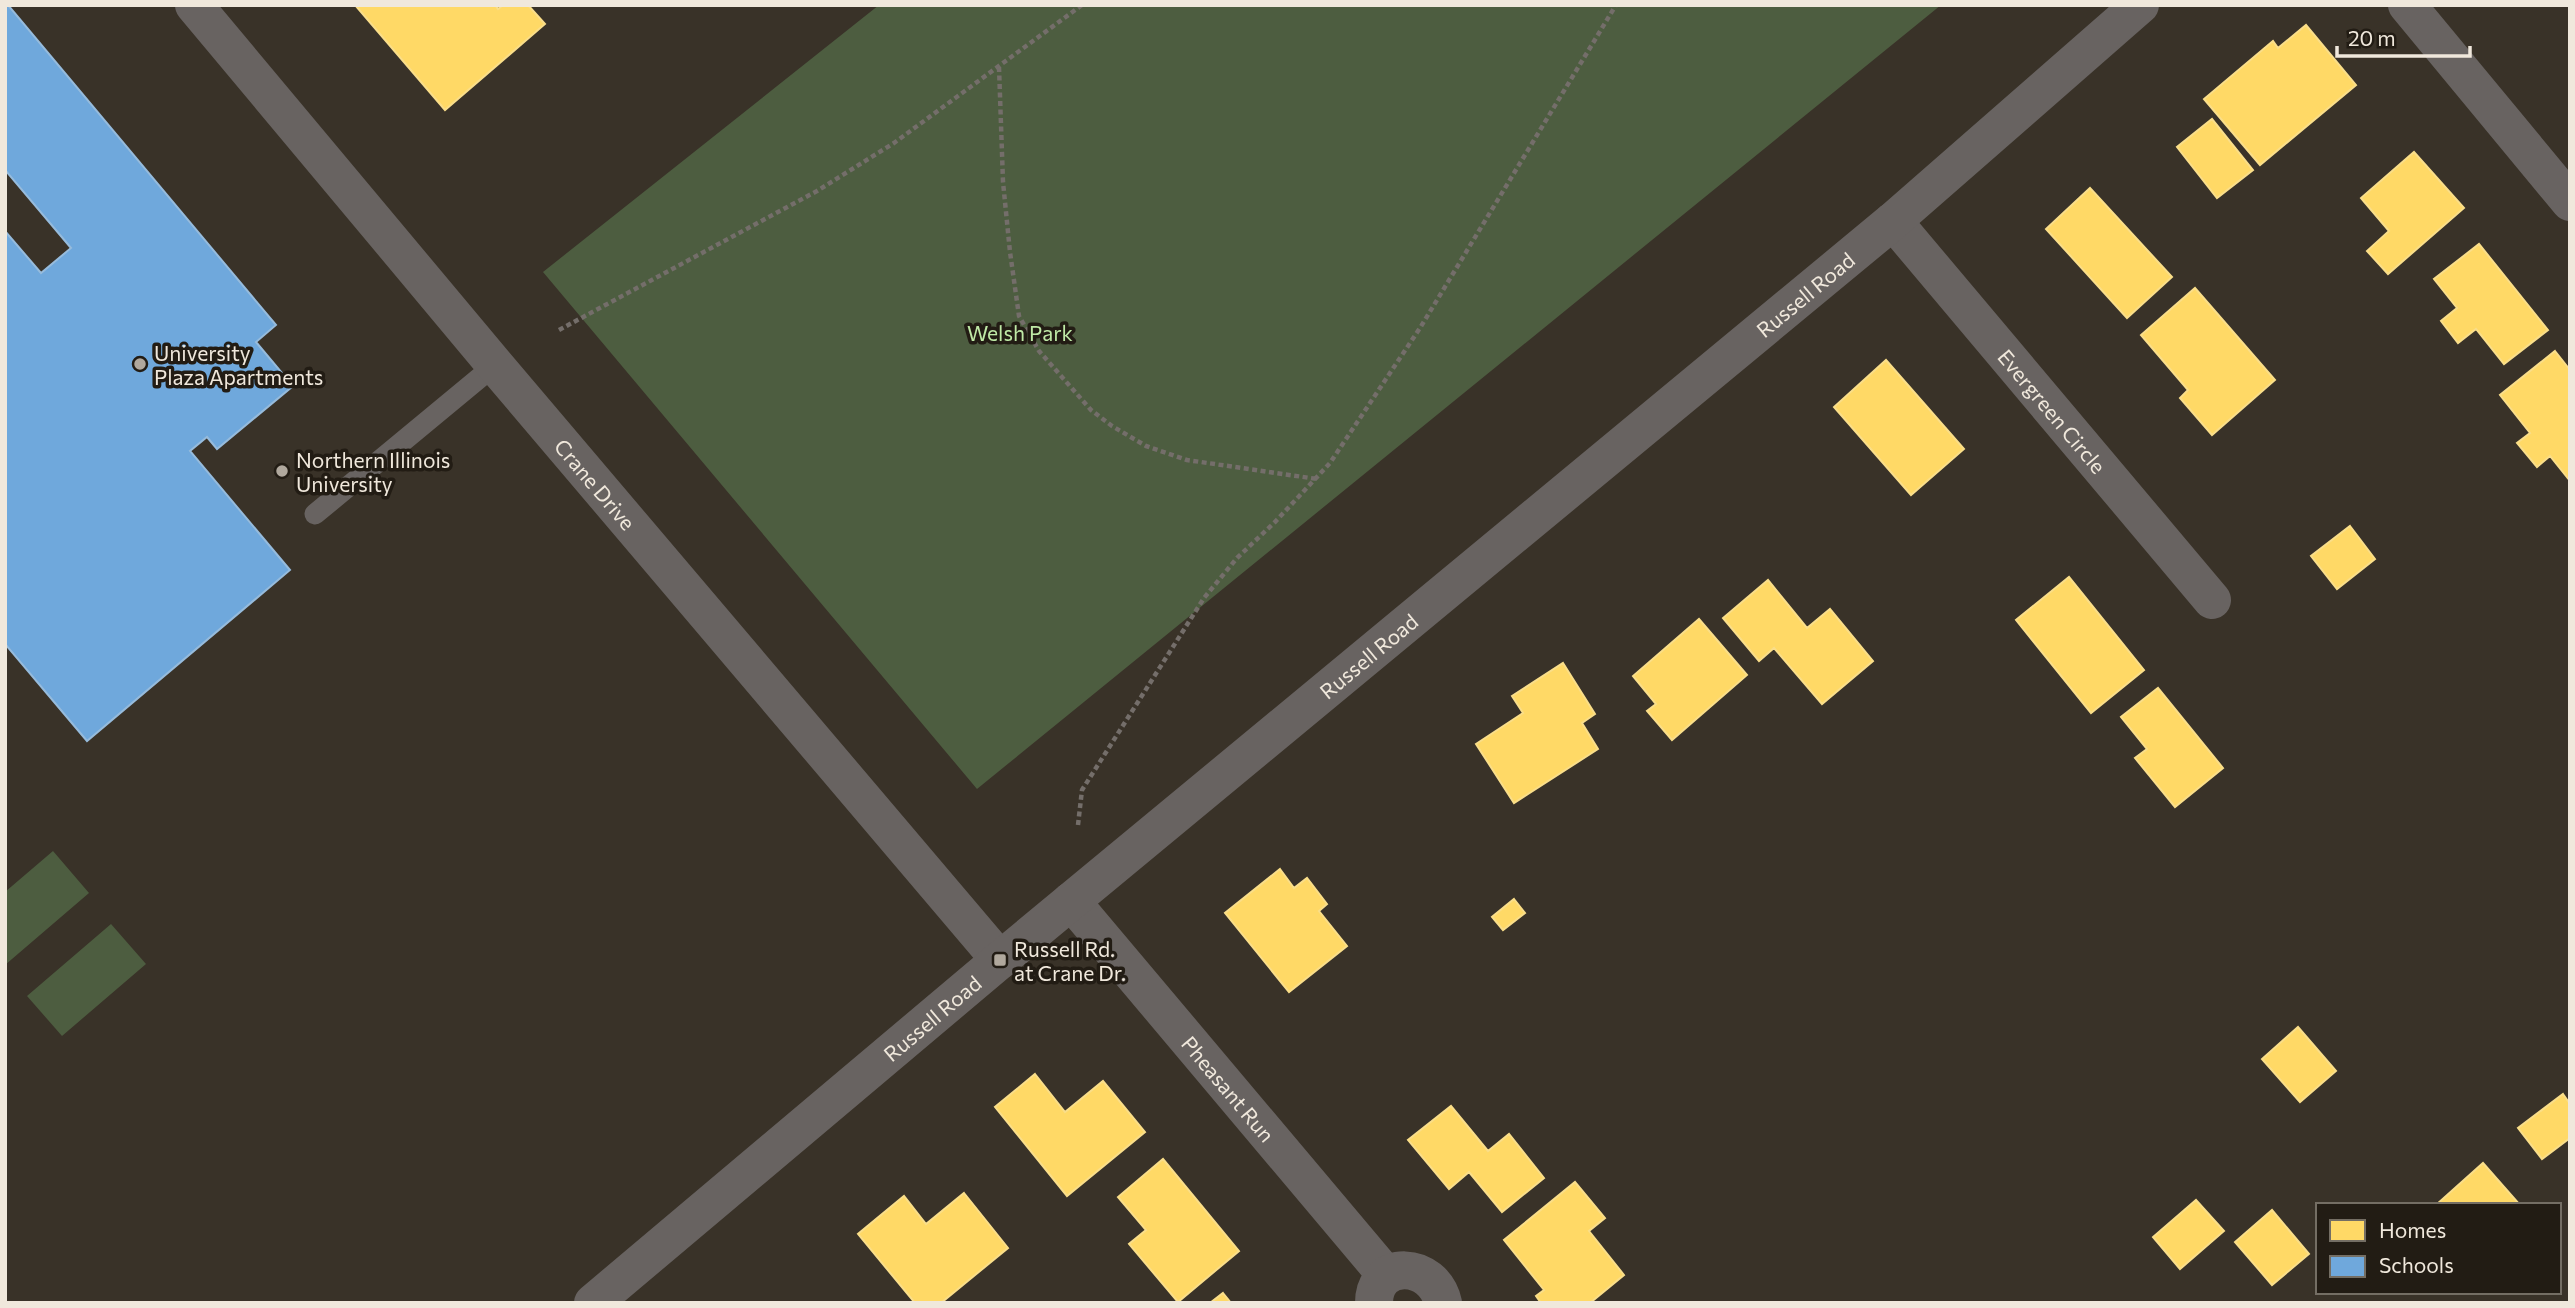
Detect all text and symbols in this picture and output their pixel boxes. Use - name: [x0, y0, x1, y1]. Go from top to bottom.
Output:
- scale bar: [2337, 14, 2470, 58]
- text: 20 m: [2348, 25, 2396, 50]
- street label: Russell Road: [1751, 246, 1859, 342]
- park label: Welsh Park: [967, 320, 1073, 345]
- place label: University Plaza Apartments: [154, 340, 323, 389]
- street label: Evergreen Circle: [1993, 344, 2112, 478]
- marker: University Plaza Apartments: [132, 356, 148, 372]
- street label: Crane Drive: [550, 433, 641, 534]
- place label: Northern Illinois University: [296, 447, 450, 496]
- marker: Northern Illinois University: [274, 463, 290, 479]
- street label: Russell Road: [1314, 608, 1422, 703]
- place label: Russell Rd. at Crane Dr.: [1014, 936, 1126, 985]
- marker: Russell Rd. at Crane Dr.: [992, 952, 1008, 968]
- street label: Russell Road: [878, 969, 986, 1066]
- street label: Pheasant Run: [1177, 1031, 1280, 1146]
- legend: [2316, 1203, 2561, 1294]
- text: Homes: [2379, 1217, 2446, 1242]
- text: Schools: [2379, 1252, 2454, 1277]

